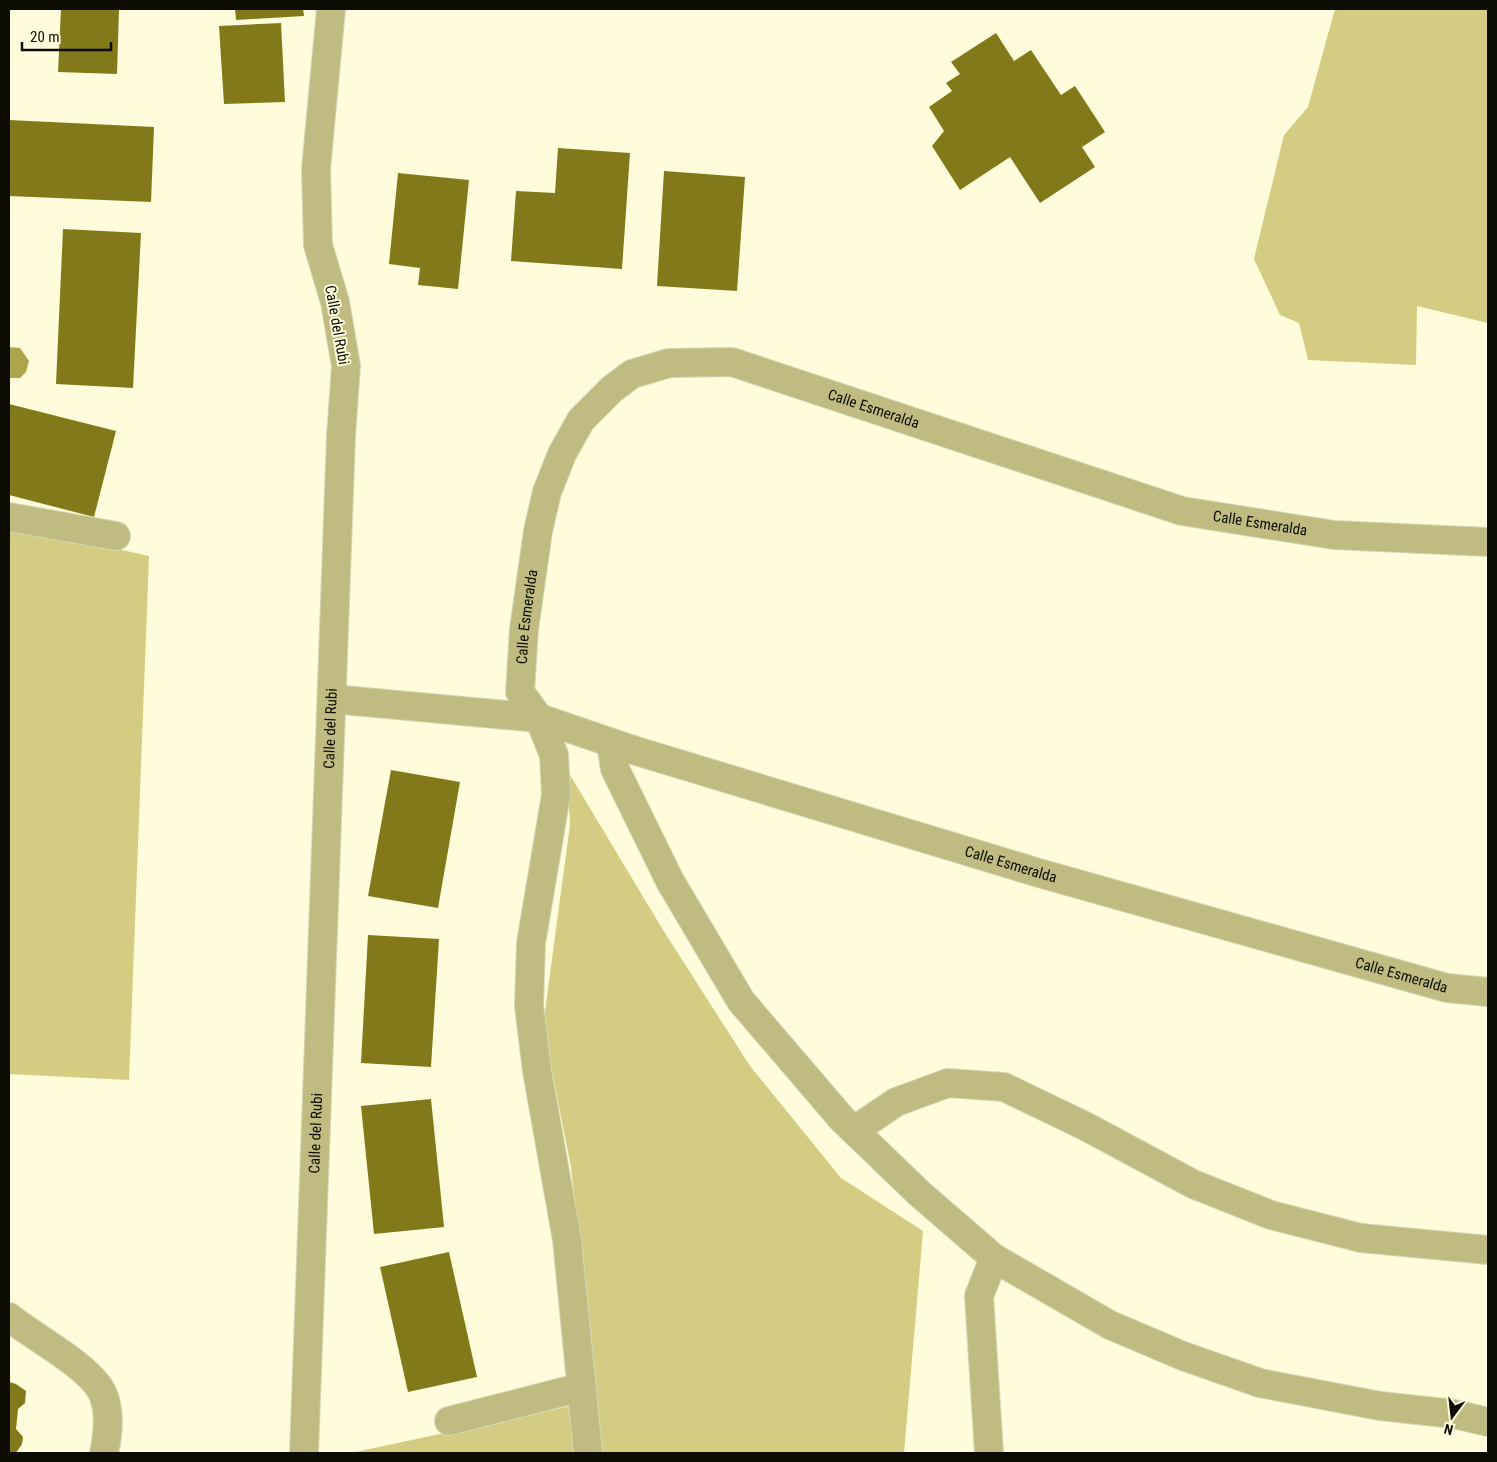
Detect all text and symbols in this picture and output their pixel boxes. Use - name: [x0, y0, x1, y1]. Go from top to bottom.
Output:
- scale bar: [22, 20, 111, 52]
- text: 20 m: [30, 28, 60, 46]
- street label: Calle del Rubi: [321, 284, 353, 366]
- street label: Calle Esmeralda: [826, 385, 922, 432]
- street label: Calle Esmeralda: [1212, 507, 1309, 540]
- street label: Calle Esmeralda: [513, 568, 541, 665]
- street label: Calle del Rubi: [320, 688, 341, 769]
- street label: Calle Esmeralda: [963, 842, 1059, 887]
- street label: Calle Esmeralda: [1353, 954, 1450, 997]
- street label: Calle del Rubi: [305, 1093, 326, 1174]
- north arrow: [1427, 1392, 1477, 1442]
- text: N: [1442, 1421, 1455, 1438]

